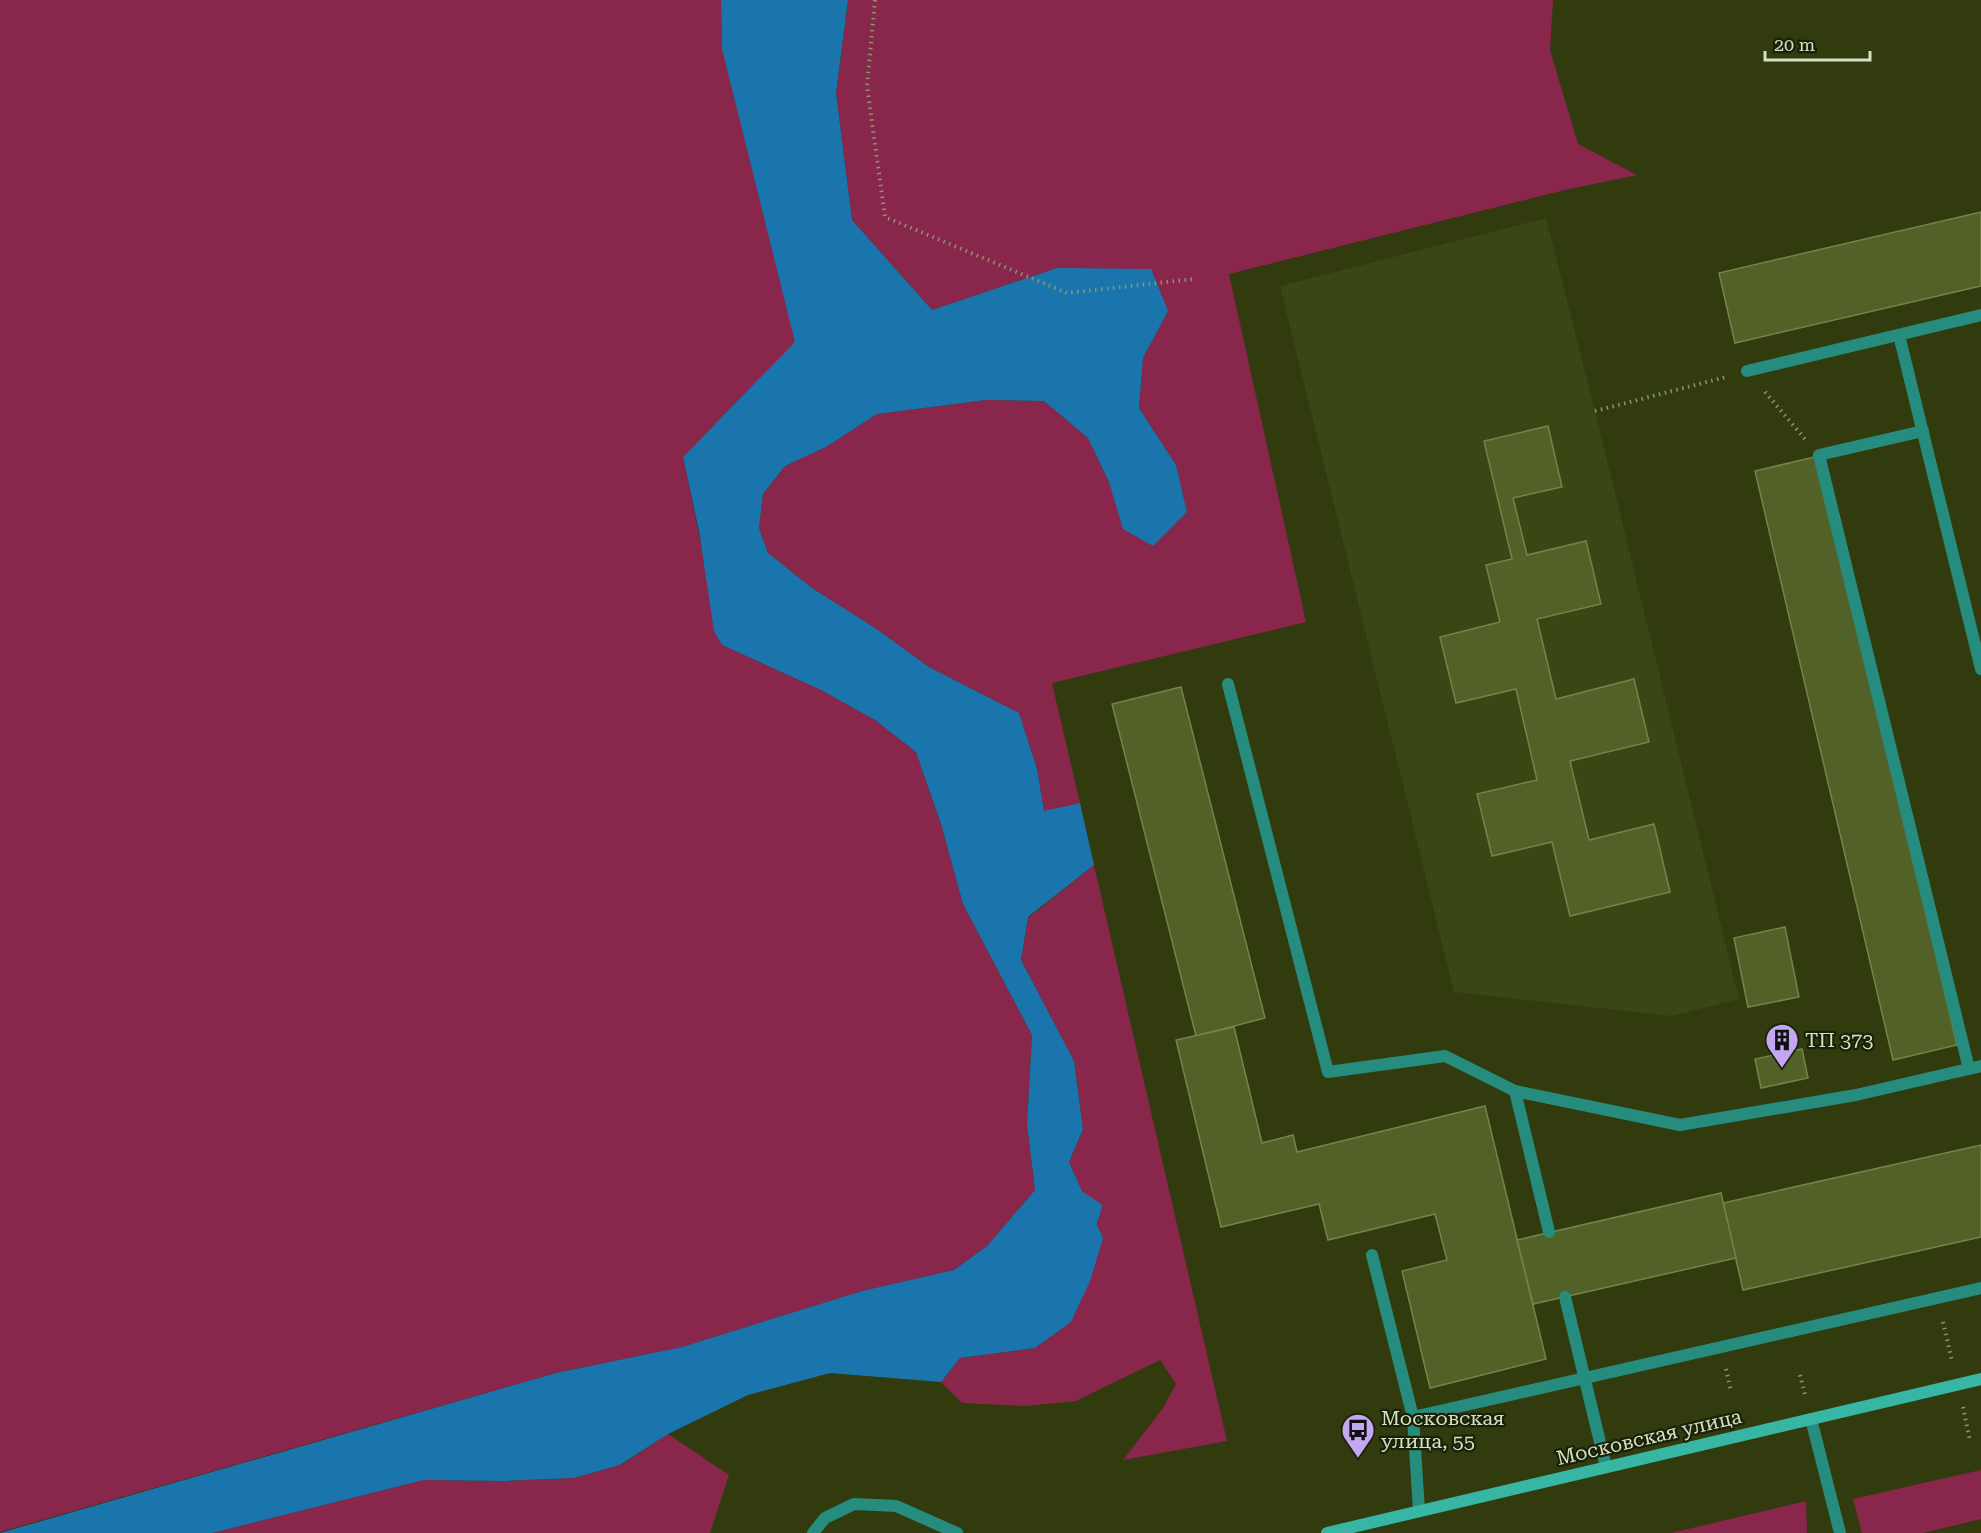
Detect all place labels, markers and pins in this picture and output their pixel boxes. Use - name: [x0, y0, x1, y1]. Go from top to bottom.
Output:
- building icon: ТП 373: [1764, 1022, 1800, 1069]
- place label: ТП 373: [1805, 1028, 1874, 1052]
- place label: Московская улица, 55: [1381, 1406, 1505, 1453]
- bus stop icon: Московская улица, 55: [1340, 1412, 1376, 1459]

